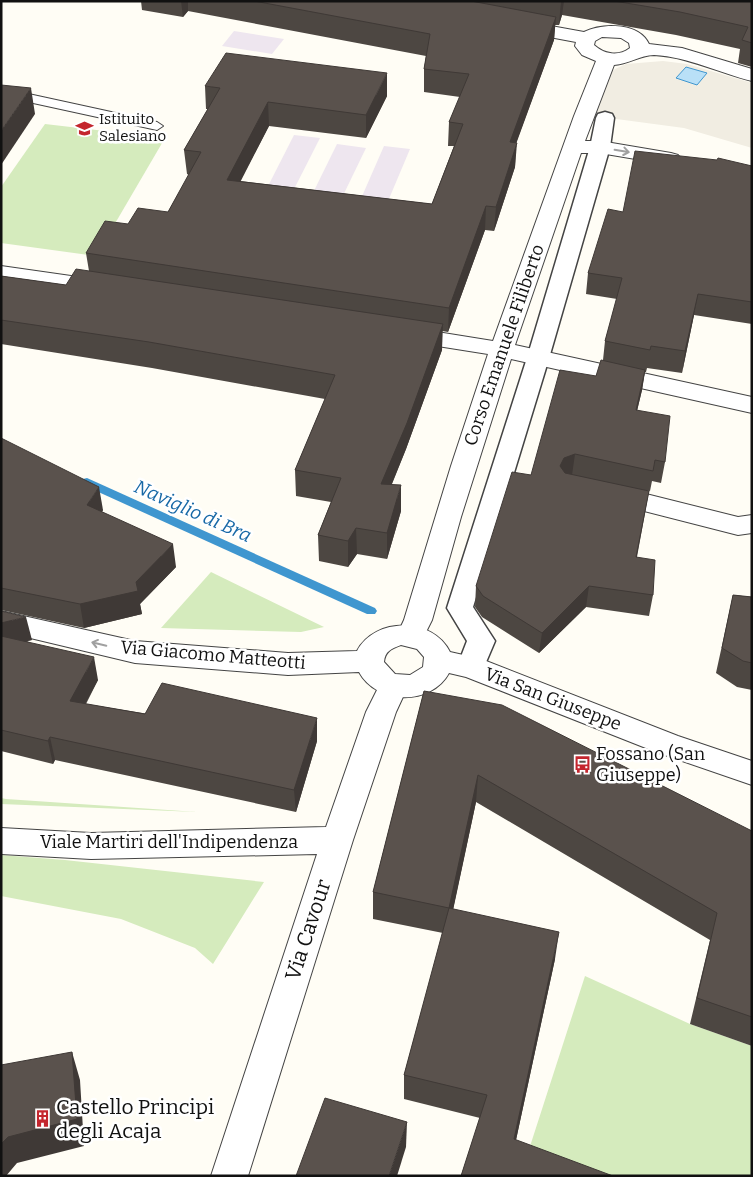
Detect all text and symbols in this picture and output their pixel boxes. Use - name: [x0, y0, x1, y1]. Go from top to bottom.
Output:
- place label: Istituito Salesiano: [99, 110, 166, 145]
- school or university icon: Istituito Salesiano: [75, 118, 95, 138]
- one-way arrow: [614, 146, 630, 156]
- street label: Corso Emanuele Filiberto: [459, 241, 549, 449]
- water label: Naviglio di Bra: [131, 475, 255, 547]
- street label: Via Giacomo Matteotti: [119, 636, 307, 674]
- one-way arrow: [92, 639, 108, 648]
- street label: Via San Giuseppe: [481, 663, 625, 735]
- place label: Fossano (San Giuseppe): [596, 743, 706, 786]
- bus stop icon: Fossano (San Giuseppe): [572, 754, 592, 774]
- street label: Viale Martiri dell'Indipendenza: [40, 831, 298, 853]
- street label: Via Cavour: [280, 876, 336, 984]
- place label: Castello Principi degli Acaja: [56, 1094, 214, 1144]
- building icon: Castello Principi degli Acaja: [32, 1109, 52, 1129]

